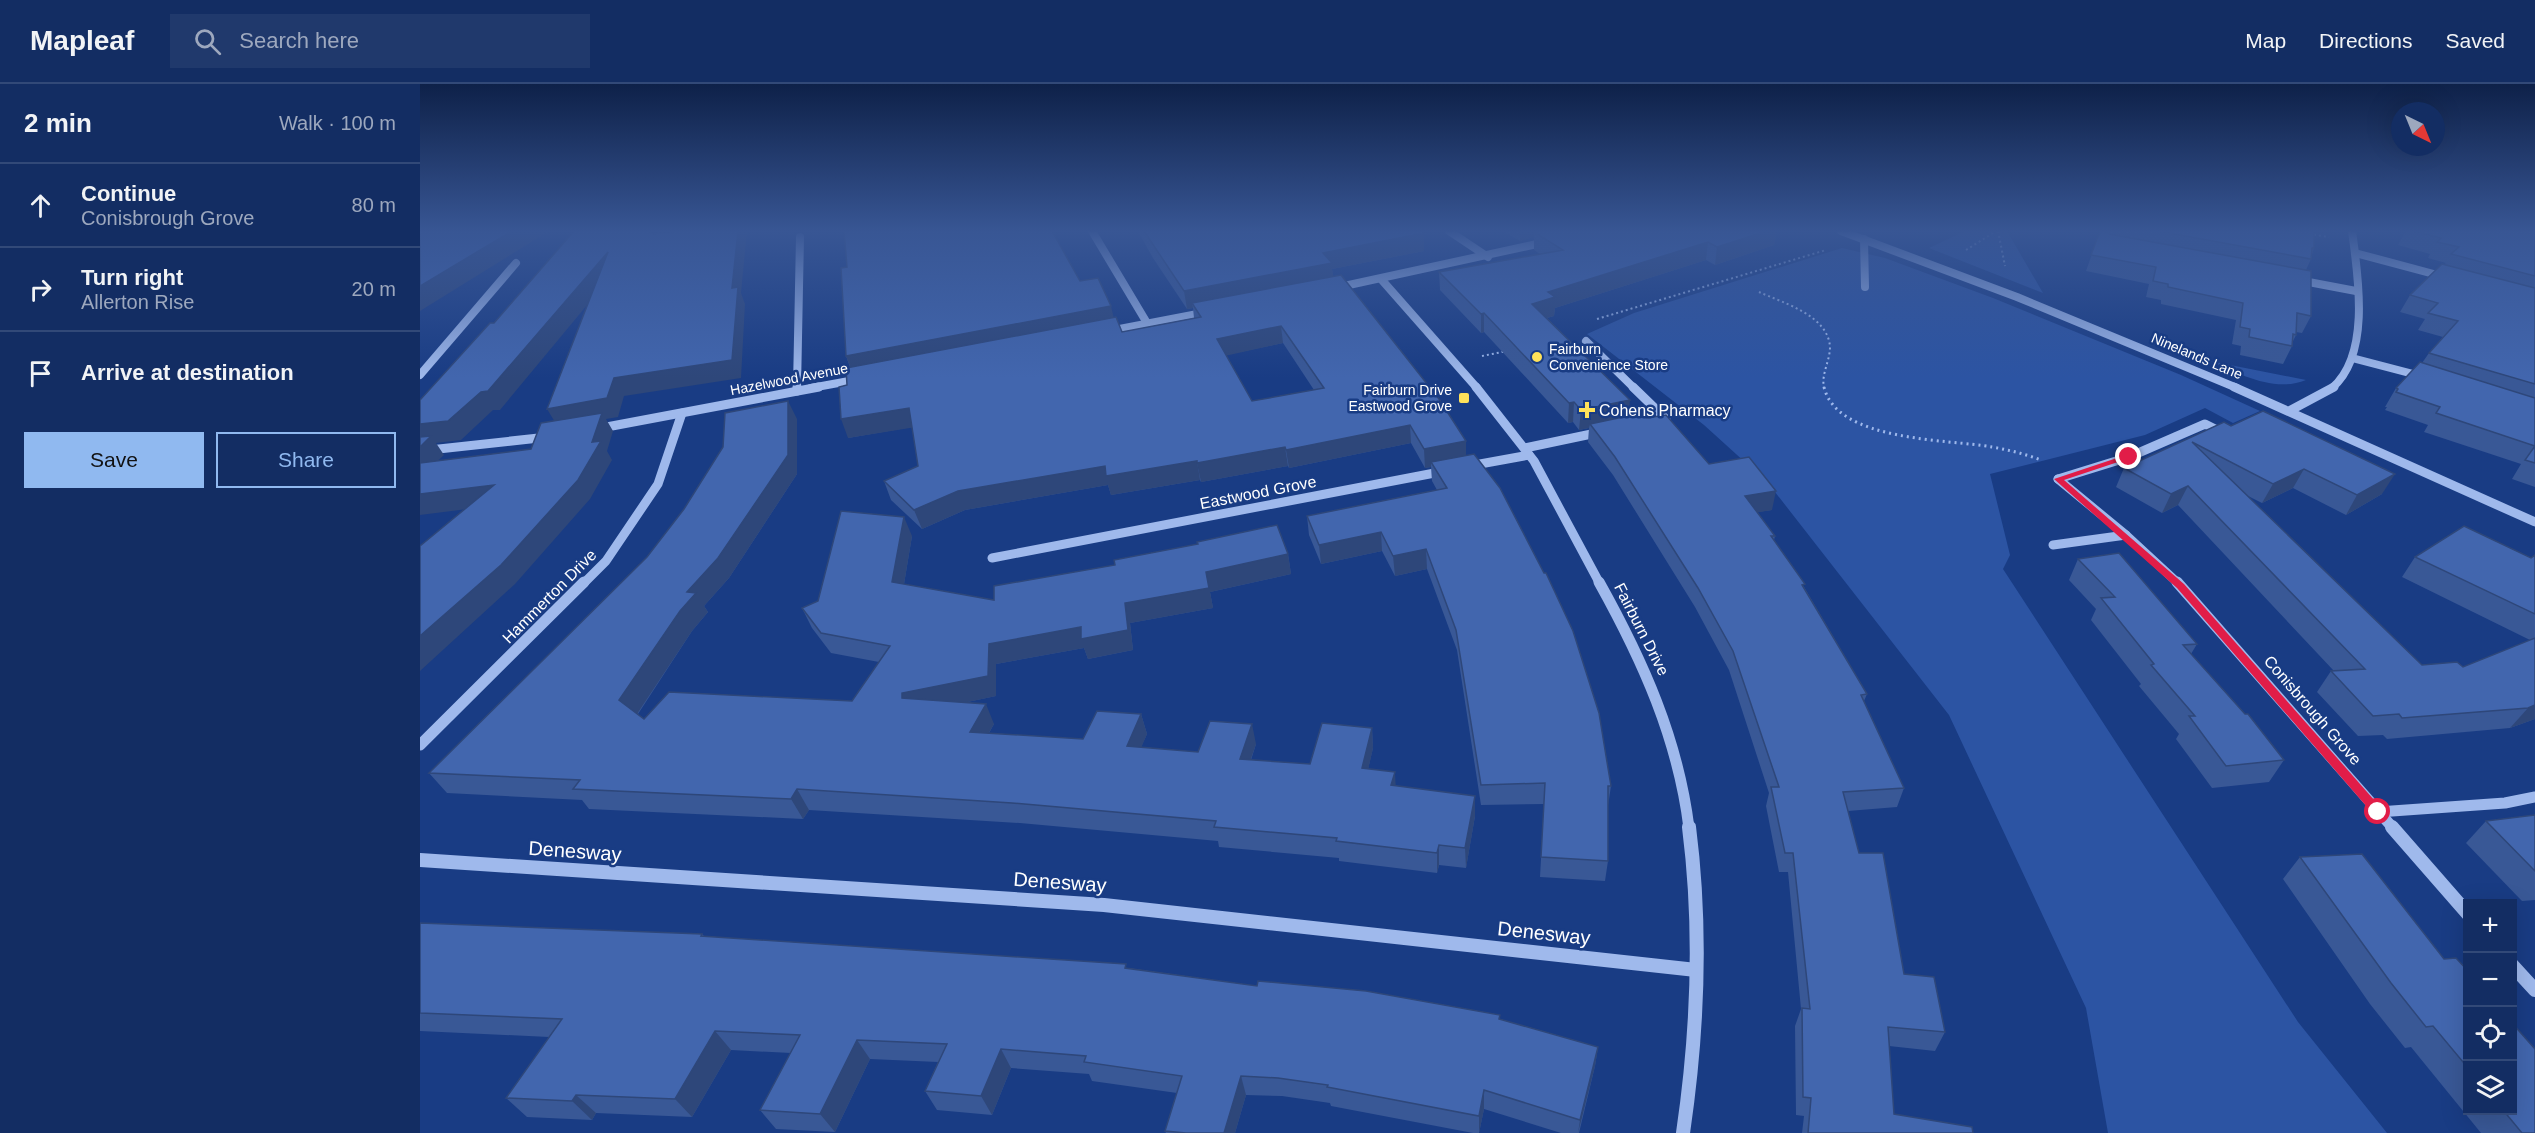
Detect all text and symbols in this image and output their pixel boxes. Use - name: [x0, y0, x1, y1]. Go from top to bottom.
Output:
- search box: [170, 14, 590, 68]
- text: Mapleaf: [30, 25, 134, 56]
- icon: search: [191, 25, 224, 58]
- text: Search here: [239, 28, 359, 53]
- text: Map: [2245, 29, 2286, 52]
- text: Directions: [2319, 29, 2412, 52]
- text: Saved: [2445, 29, 2505, 52]
- north arrow: [2391, 102, 2445, 156]
- text: 2 min: [24, 108, 92, 138]
- text: Walk · 100 m: [279, 112, 396, 134]
- text: Continue: [81, 181, 176, 206]
- icon: ahead: [24, 189, 57, 222]
- text: 80 m: [352, 194, 396, 216]
- text: Conisbrough Grove: [81, 207, 254, 229]
- text: Turn right: [81, 265, 183, 290]
- icon: right: [24, 273, 57, 306]
- text: 20 m: [352, 278, 396, 300]
- text: Allerton Rise: [81, 291, 194, 313]
- street label: Ninelands Lane: [2149, 330, 2245, 382]
- place label: Fairburn Convenience Store: [1549, 341, 1668, 373]
- marker: Fairburn Convenience Store: [1530, 350, 1544, 364]
- icon: arrive: [24, 357, 57, 390]
- text: Arrive at destination: [81, 360, 294, 385]
- street label: Hazelwood Avenue: [729, 360, 849, 398]
- place label: Fairburn Drive Eastwood Grove: [1349, 382, 1452, 414]
- marker: Fairburn Drive Eastwood Grove: [1457, 391, 1471, 405]
- place label: Cohens Pharmacy: [1599, 402, 1731, 419]
- marker: Cohens Pharmacy: [1580, 403, 1594, 417]
- button: Save: [24, 432, 204, 488]
- button: Share: [216, 432, 396, 488]
- route end: [2115, 443, 2141, 469]
- street label: Eastwood Grove: [1198, 473, 1318, 512]
- street label: Hammerton Drive: [499, 546, 600, 647]
- street label: Fairburn Drive: [1611, 580, 1672, 678]
- street label: Conisbrough Grove: [2261, 652, 2365, 768]
- route start: [2364, 798, 2390, 824]
- street label: Denesway: [528, 837, 622, 865]
- street label: Denesway: [1013, 868, 1107, 896]
- map controls: [2463, 899, 2517, 1115]
- button: +: [2463, 899, 2517, 953]
- street label: Denesway: [1496, 917, 1592, 949]
- button: −: [2463, 953, 2517, 1007]
- button: locate: [2463, 1007, 2517, 1061]
- button: layers: [2463, 1061, 2517, 1115]

